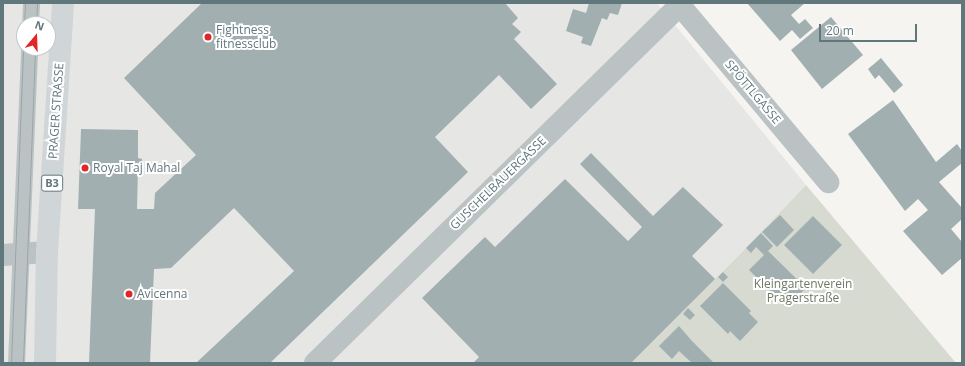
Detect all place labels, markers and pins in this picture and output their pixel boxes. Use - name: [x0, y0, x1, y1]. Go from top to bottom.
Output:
- place label: Fightness fitnessclub: [216, 23, 276, 51]
- marker: Fightness fitnessclub: [203, 32, 213, 42]
- place label: Royal Taj Mahal: [93, 161, 180, 175]
- marker: Royal Taj Mahal: [80, 163, 90, 173]
- place label: Avicenna: [137, 287, 187, 301]
- marker: Avicenna: [124, 289, 134, 299]

